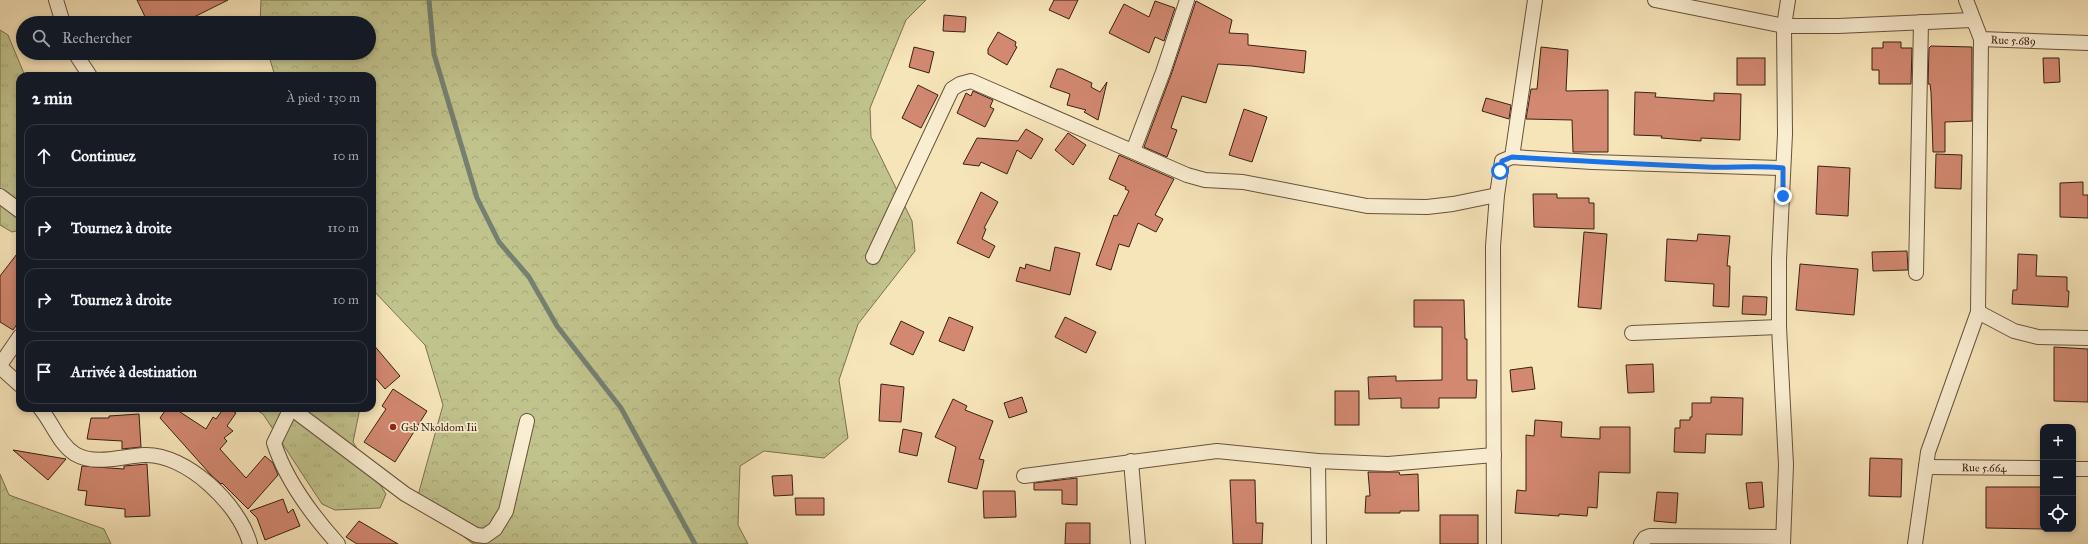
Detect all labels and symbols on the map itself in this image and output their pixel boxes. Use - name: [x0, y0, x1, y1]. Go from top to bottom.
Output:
- street label: Rue 5.689: [1990, 33, 2036, 48]
- route start: [1491, 162, 1509, 180]
- route end: [1774, 187, 1792, 205]
- place label: Gsb Nkoldom Iii: [401, 421, 477, 434]
- marker: Gsb Nkoldom Iii: [388, 422, 398, 432]
- street label: Rue 5.664: [1961, 461, 2007, 475]

